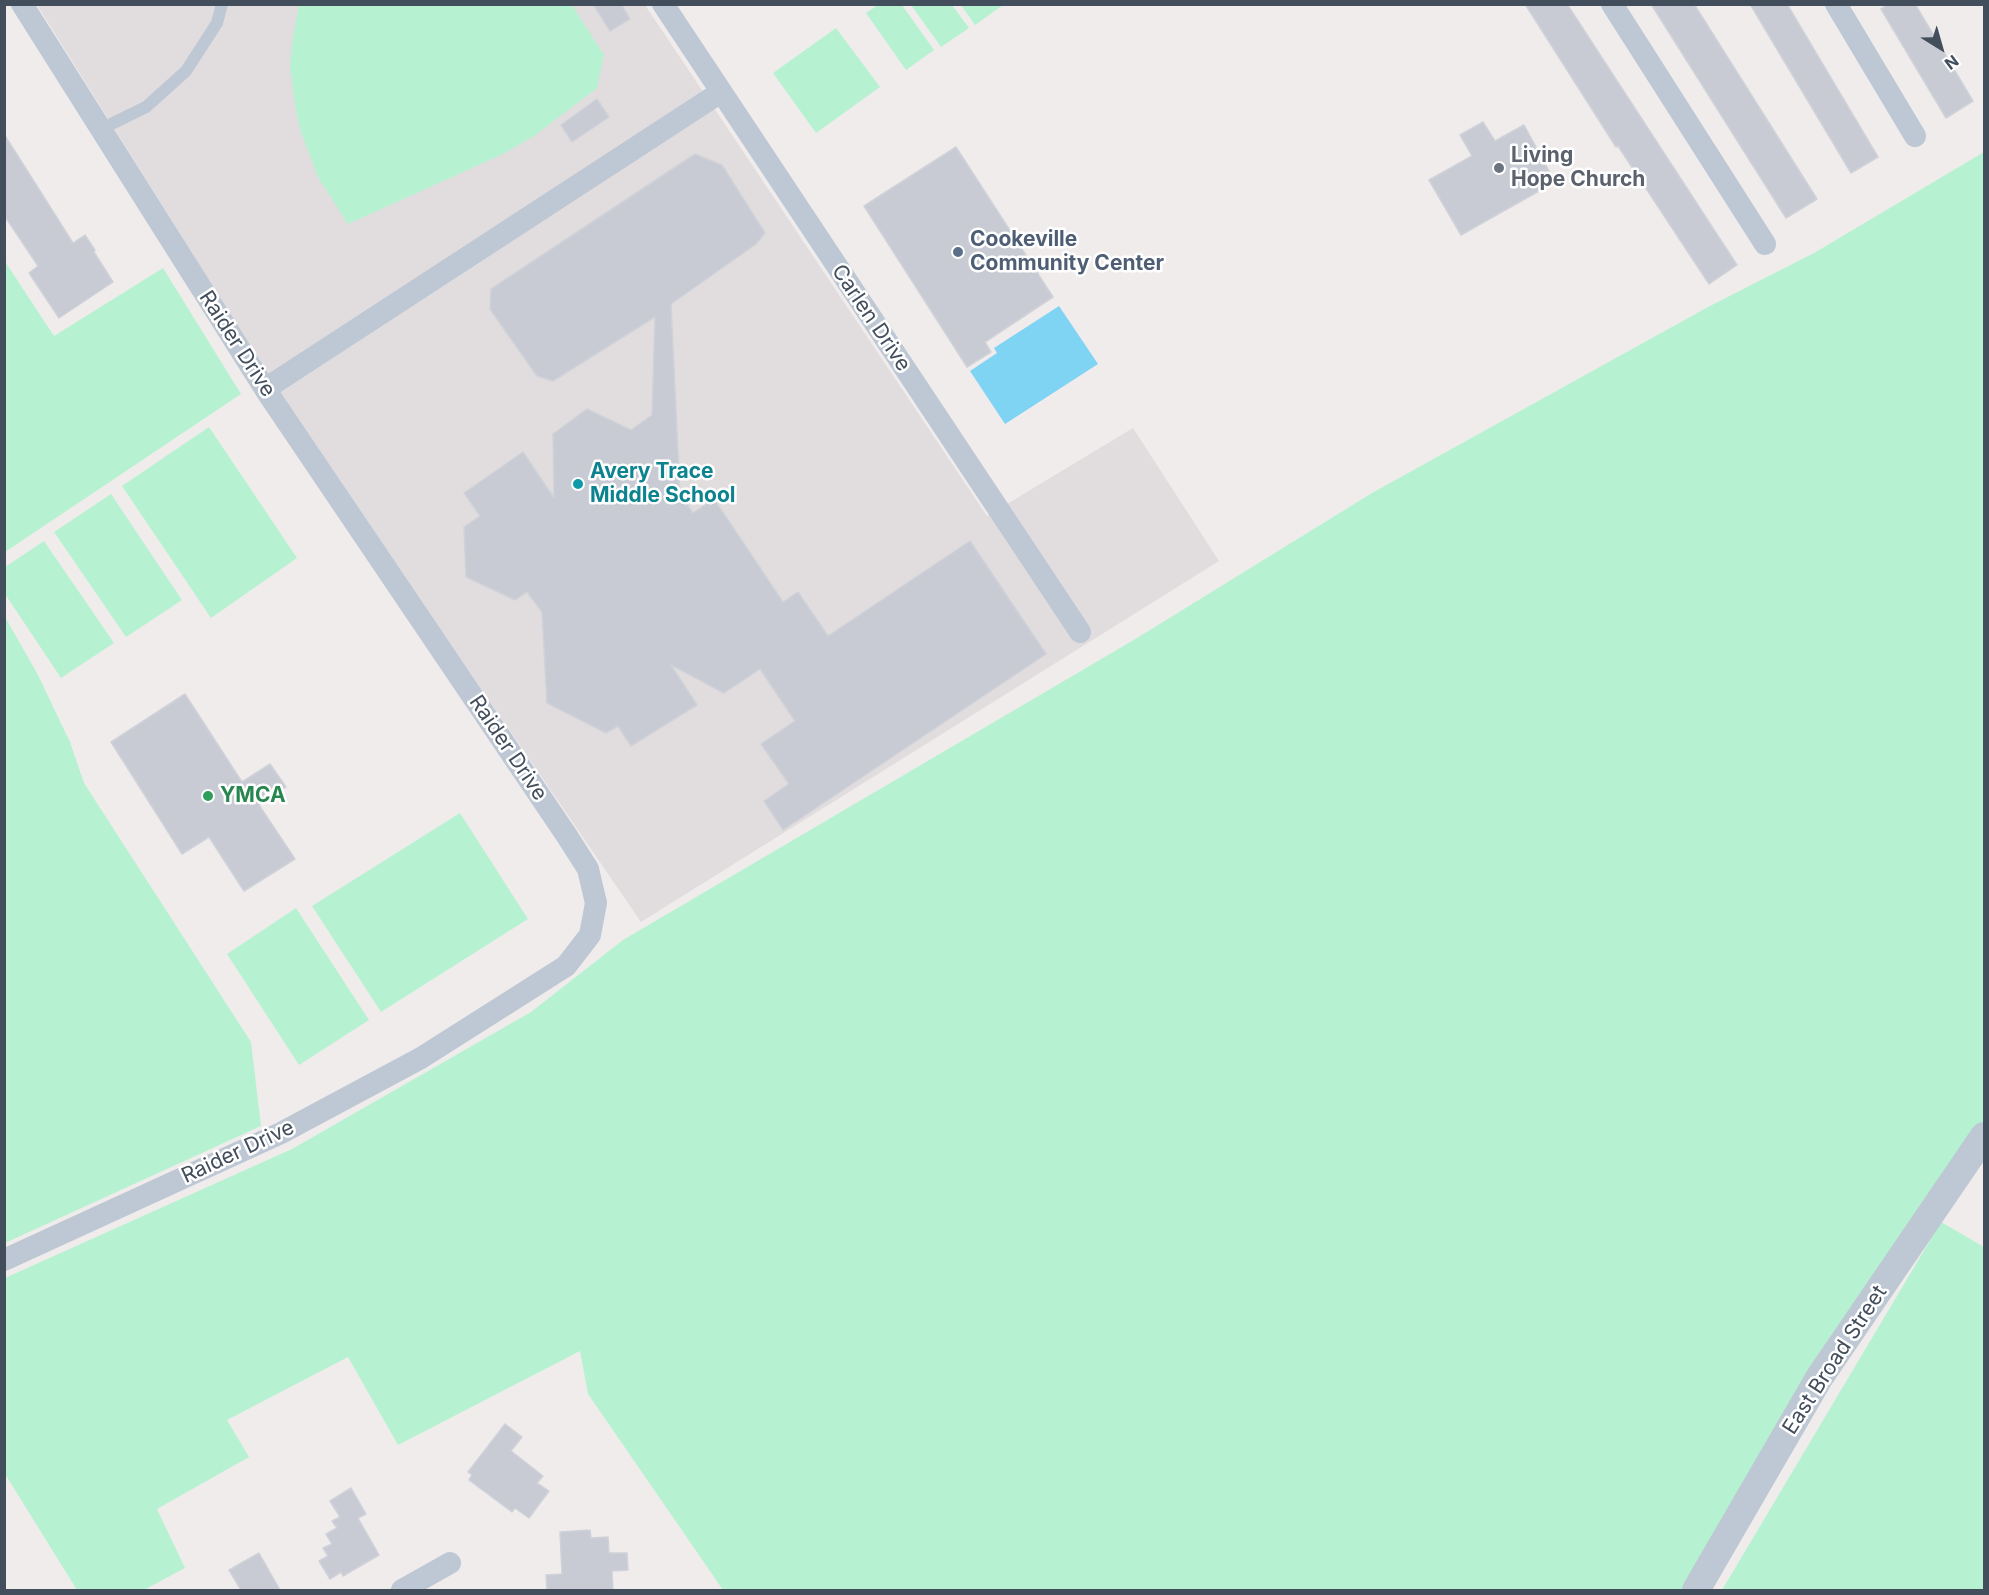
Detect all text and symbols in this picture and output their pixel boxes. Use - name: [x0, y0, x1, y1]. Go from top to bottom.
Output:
- north arrow: [1911, 18, 1971, 78]
- text: N: [1941, 51, 1963, 74]
- place label: Living Hope Church: [1511, 143, 1645, 193]
- marker: Living Hope Church: [1492, 161, 1506, 175]
- place label: Cookeville Community Center: [970, 227, 1164, 277]
- marker: Cookeville Community Center: [951, 245, 965, 259]
- street label: Carlen Drive: [826, 260, 916, 376]
- street label: Raider Drive: [193, 286, 281, 402]
- place label: Avery Trace Middle School: [590, 459, 736, 509]
- marker: Avery Trace Middle School: [571, 477, 585, 491]
- street label: Raider Drive: [464, 691, 552, 805]
- place label: YMCA: [220, 783, 286, 809]
- marker: YMCA: [201, 789, 215, 803]
- street label: Raider Drive: [178, 1115, 298, 1189]
- street label: East Broad Street: [1778, 1281, 1892, 1439]

